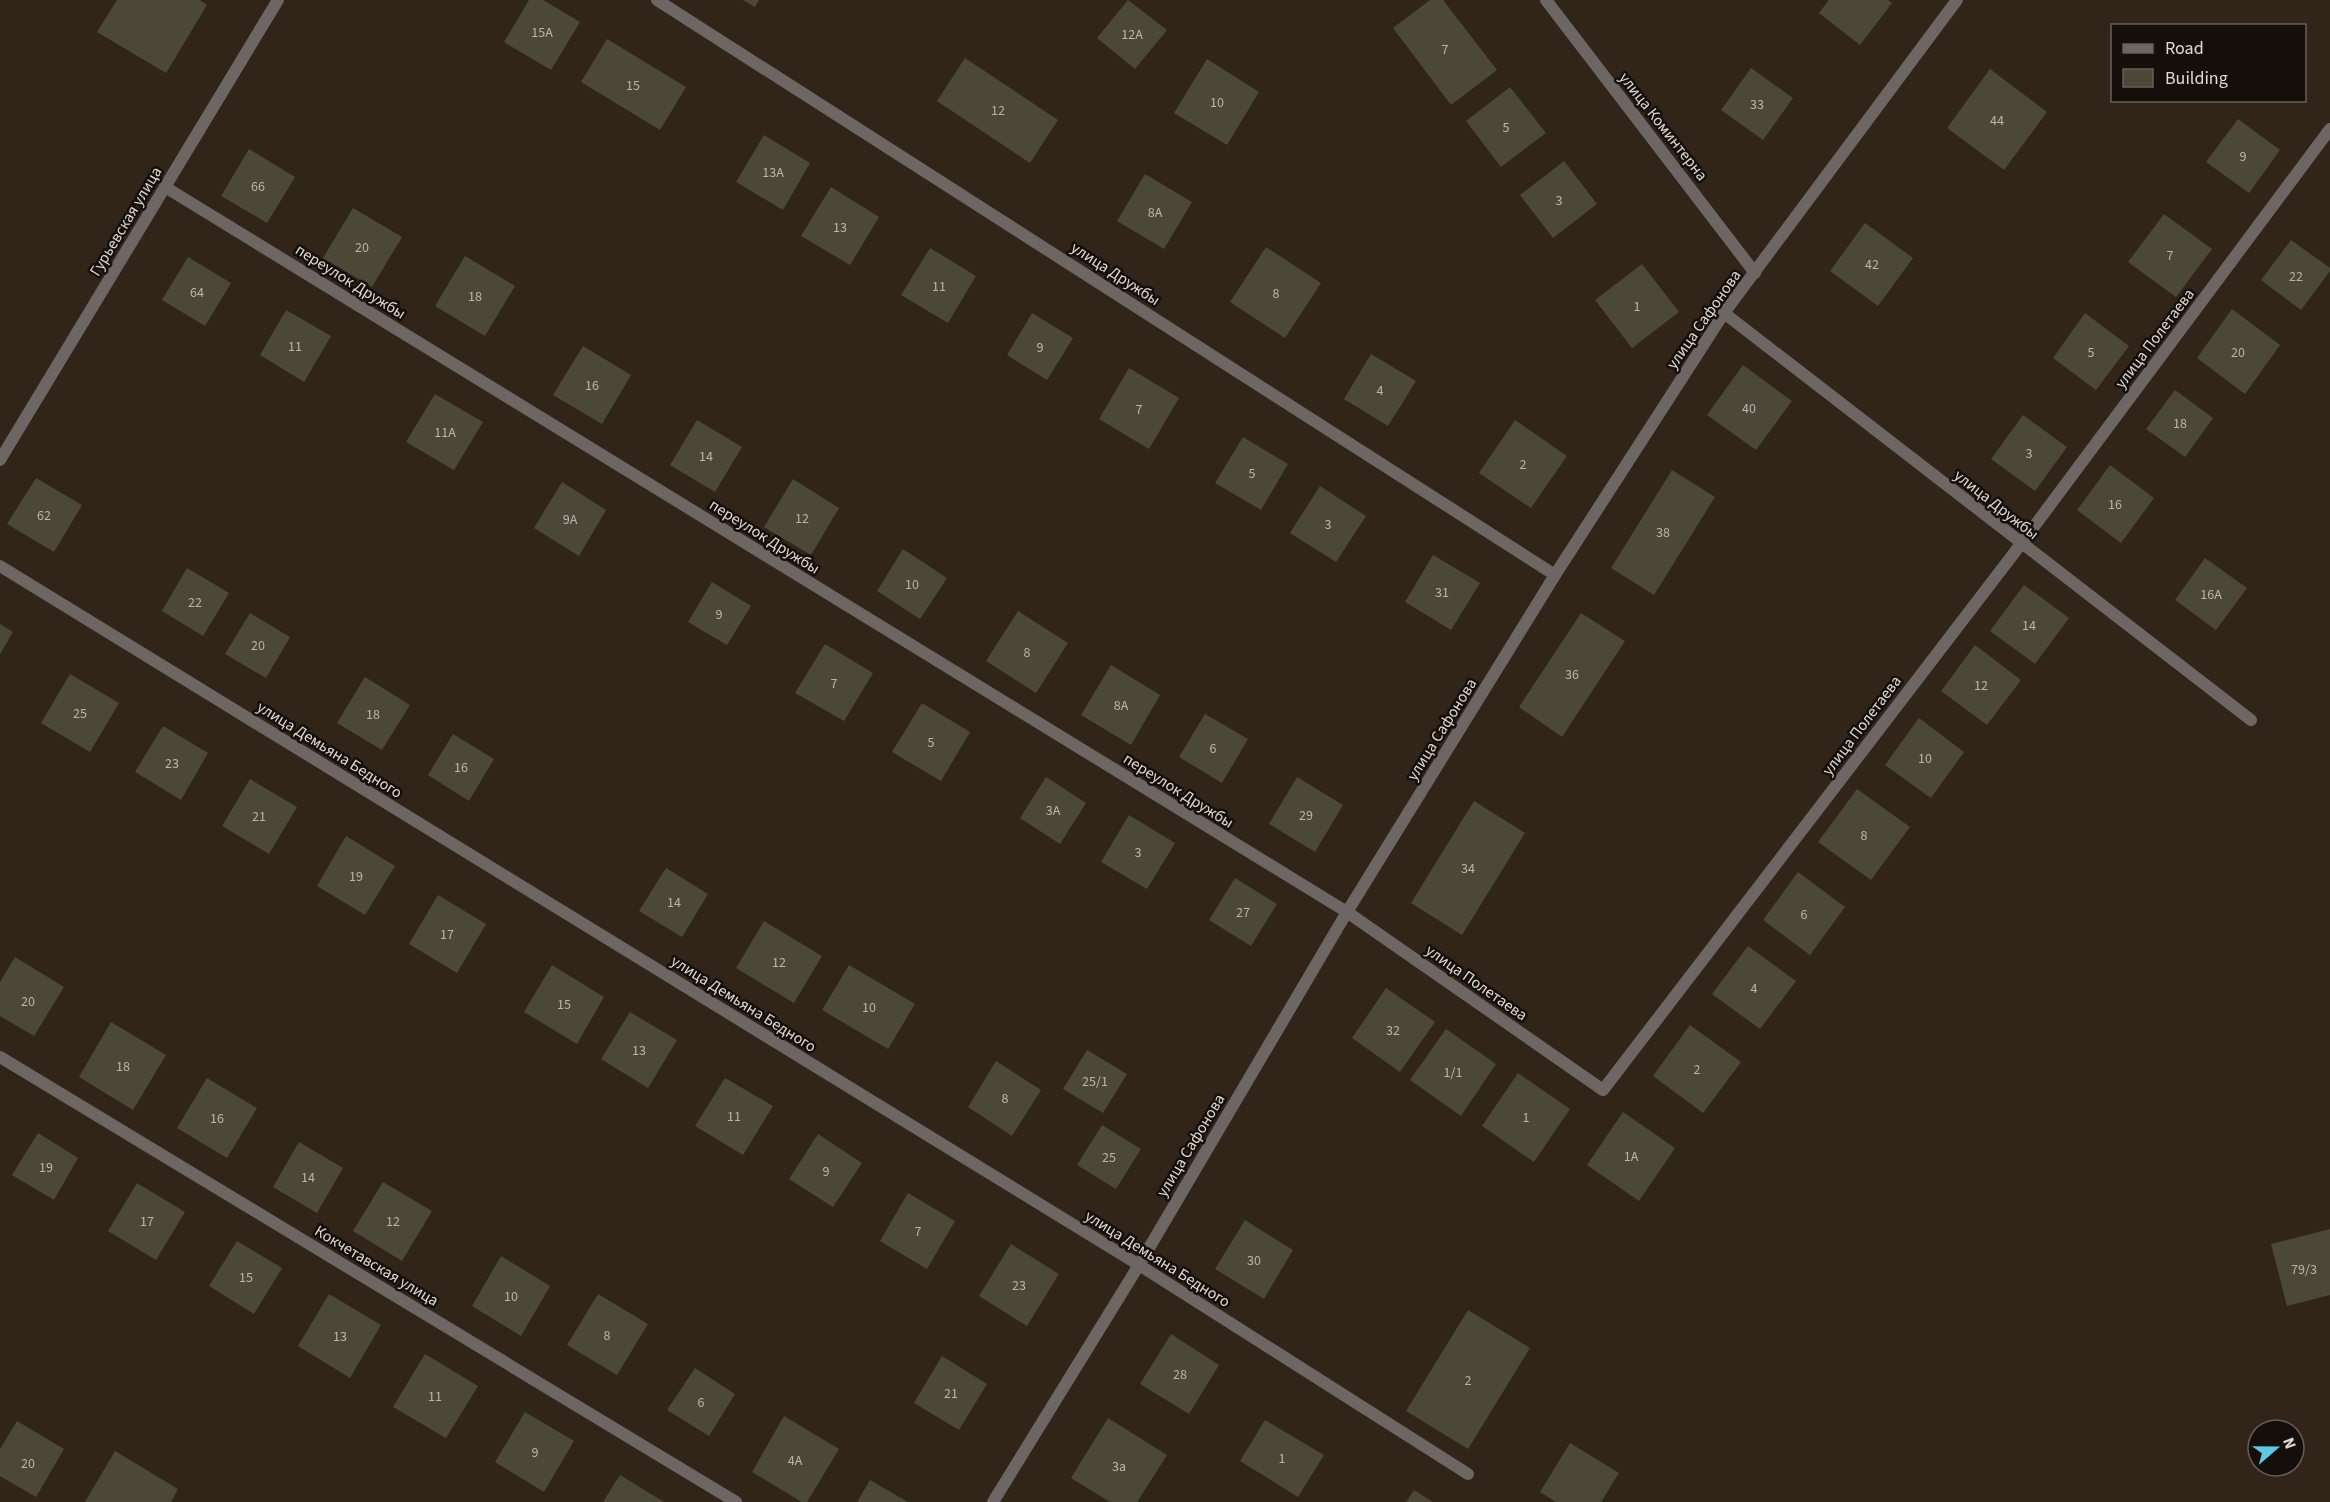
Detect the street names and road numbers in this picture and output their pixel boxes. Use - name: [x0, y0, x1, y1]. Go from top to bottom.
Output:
- street label: улица Коминтерна: [1614, 68, 1713, 185]
- street label: Гурьевская улица: [84, 163, 167, 280]
- street label: улица Дружбы: [1067, 237, 1164, 311]
- street label: переулок Дружбы: [291, 239, 410, 325]
- street label: улица Сафонова: [1661, 265, 1746, 374]
- street label: улица Полетаева: [2110, 284, 2200, 393]
- street label: улица Дружбы: [1949, 465, 2043, 545]
- street label: переулок Дружбы: [705, 494, 824, 580]
- street label: улица Полетаева: [1817, 671, 1907, 780]
- street label: улица Сафонова: [1402, 674, 1482, 785]
- street label: улица Демьяна Бедного: [253, 696, 406, 804]
- street label: переулок Дружбы: [1119, 748, 1238, 834]
- street label: улица Полетаева: [1421, 940, 1532, 1026]
- street label: улица Демьяна Бедного: [667, 950, 820, 1058]
- street label: улица Сафонова: [1151, 1090, 1230, 1201]
- street label: улица Демьяна Бедного: [1081, 1205, 1234, 1313]
- street label: Кокчетавская улица: [310, 1220, 443, 1312]

